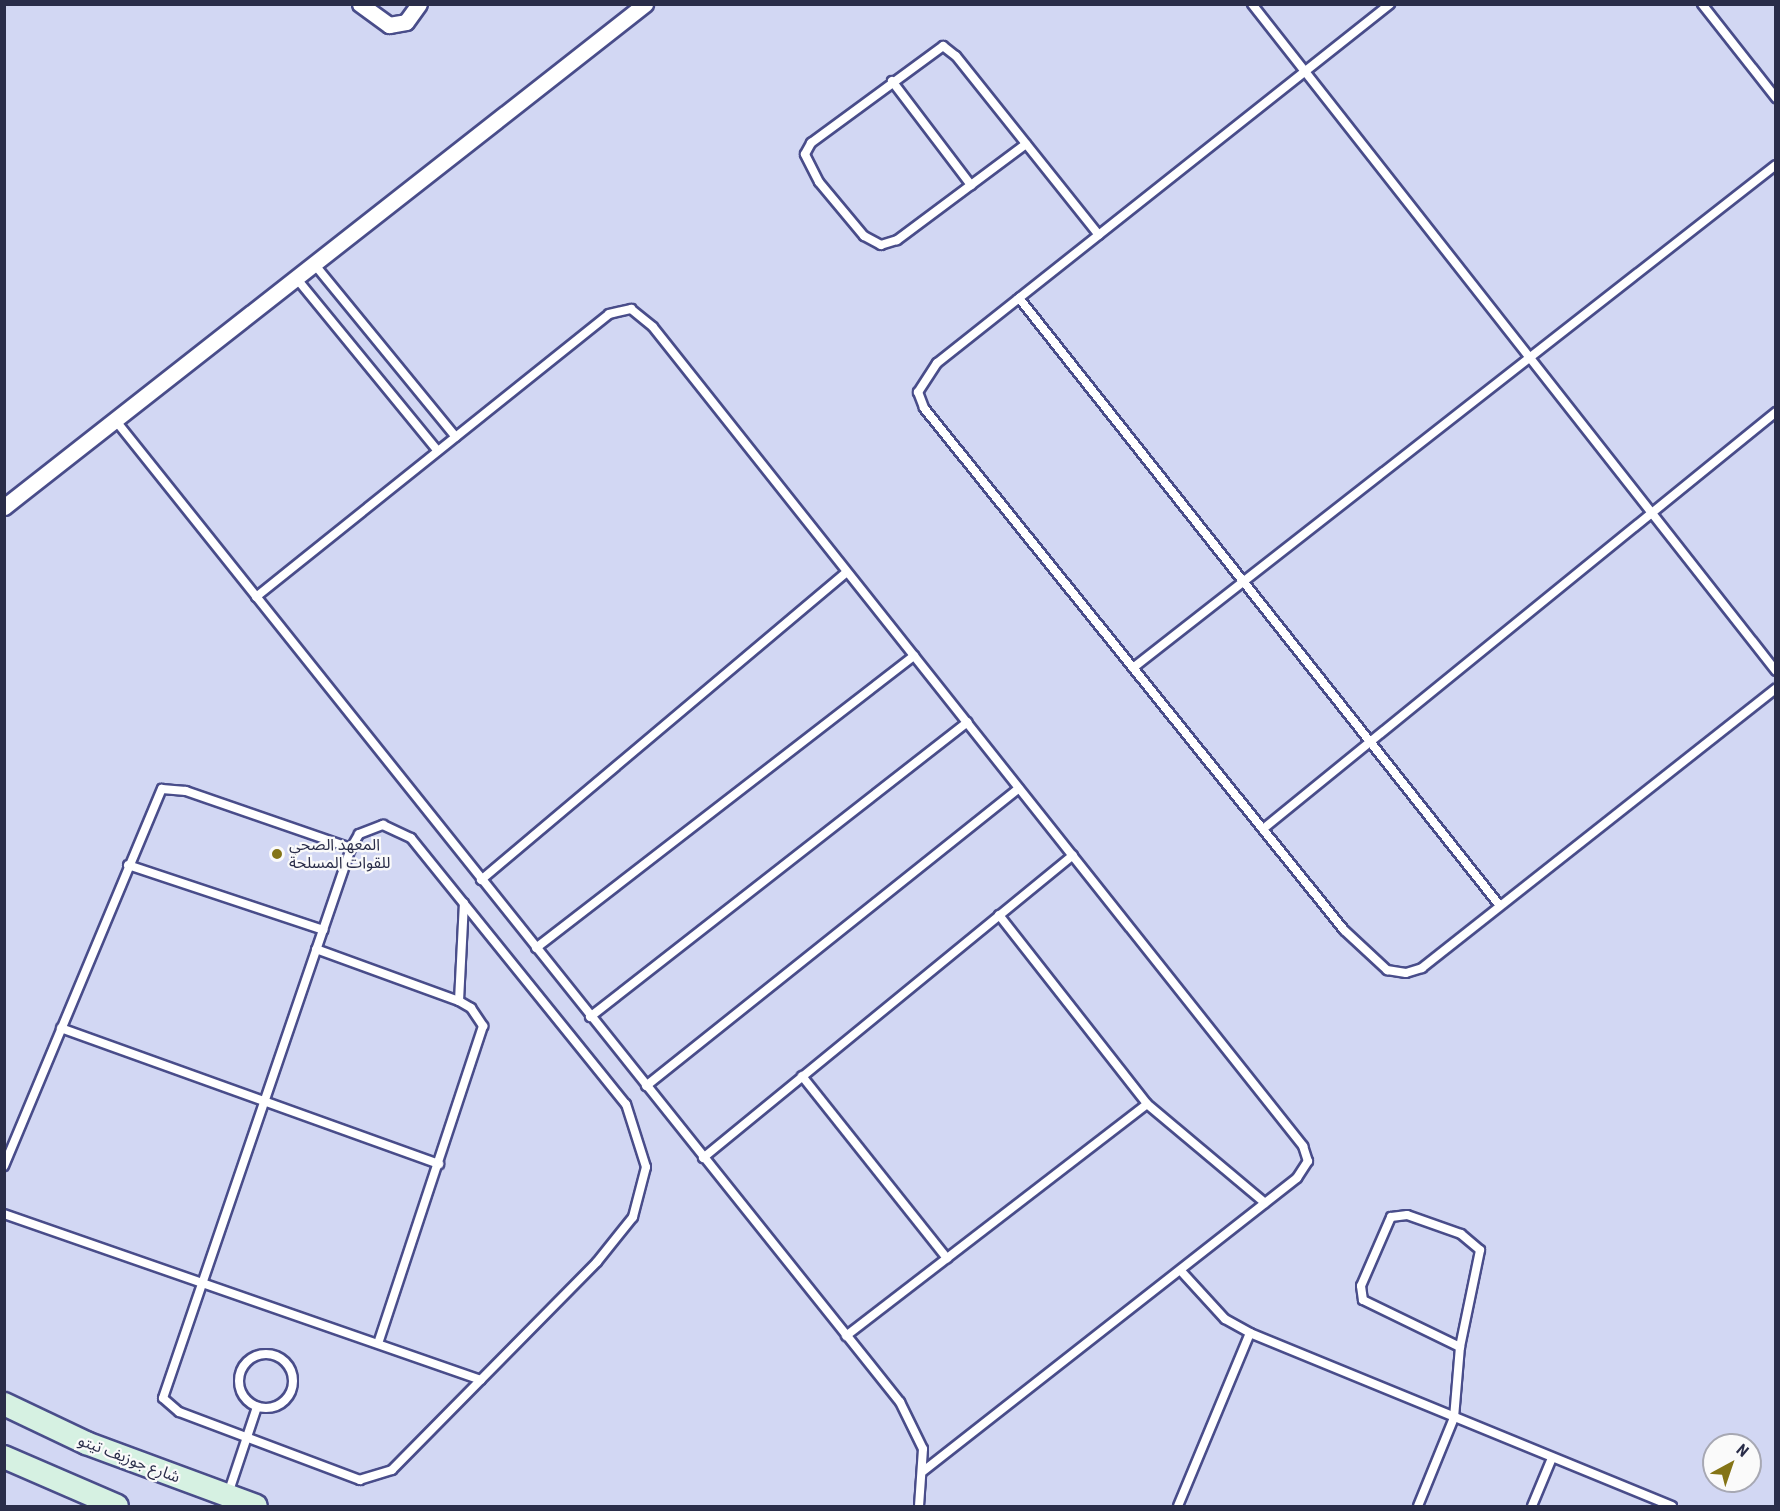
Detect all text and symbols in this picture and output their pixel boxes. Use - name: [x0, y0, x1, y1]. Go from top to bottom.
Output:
- place label: المعهد الصحي للقوات المسلحة: [289, 835, 390, 873]
- marker: المعهد الصحي للقوات المسلحة: [270, 847, 284, 861]
- street label: شارع جوزيف تيتو: [75, 1431, 183, 1487]
- north arrow: [1702, 1433, 1762, 1493]
- text: N: [1733, 1440, 1752, 1461]

